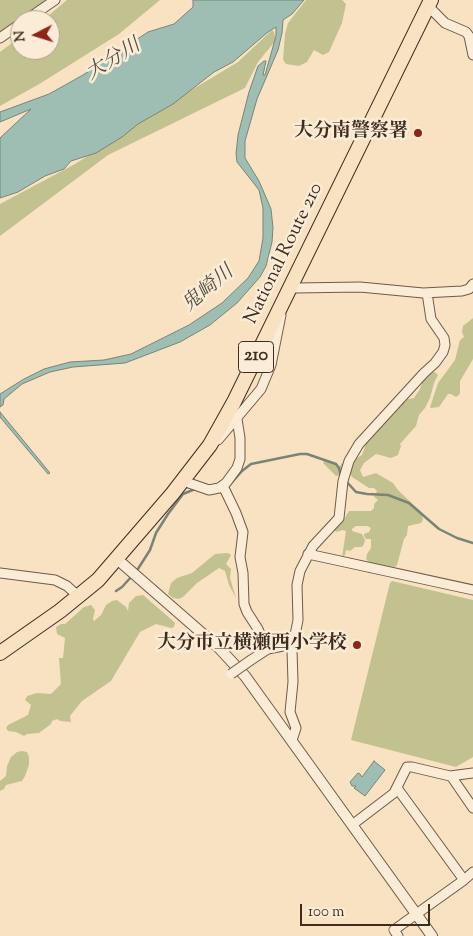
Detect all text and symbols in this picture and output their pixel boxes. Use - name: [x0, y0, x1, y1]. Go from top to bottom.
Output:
- north arrow: [10, 10, 60, 60]
- text: N: [11, 30, 32, 43]
- water label: 大分川: [82, 35, 146, 87]
- place label: 大分南警察署: [294, 122, 408, 144]
- marker: 大分南警察署: [412, 127, 424, 139]
- street label: National Route 210: [241, 180, 329, 328]
- water label: 鬼崎川: [178, 262, 240, 318]
- road number: 210: [238, 342, 274, 372]
- place label: 大分市立横瀬西小学校: [157, 634, 347, 656]
- marker: 大分市立横瀬西小学校: [351, 639, 363, 651]
- scale bar: [303, 894, 433, 926]
- text: 100 m: [308, 902, 344, 923]

